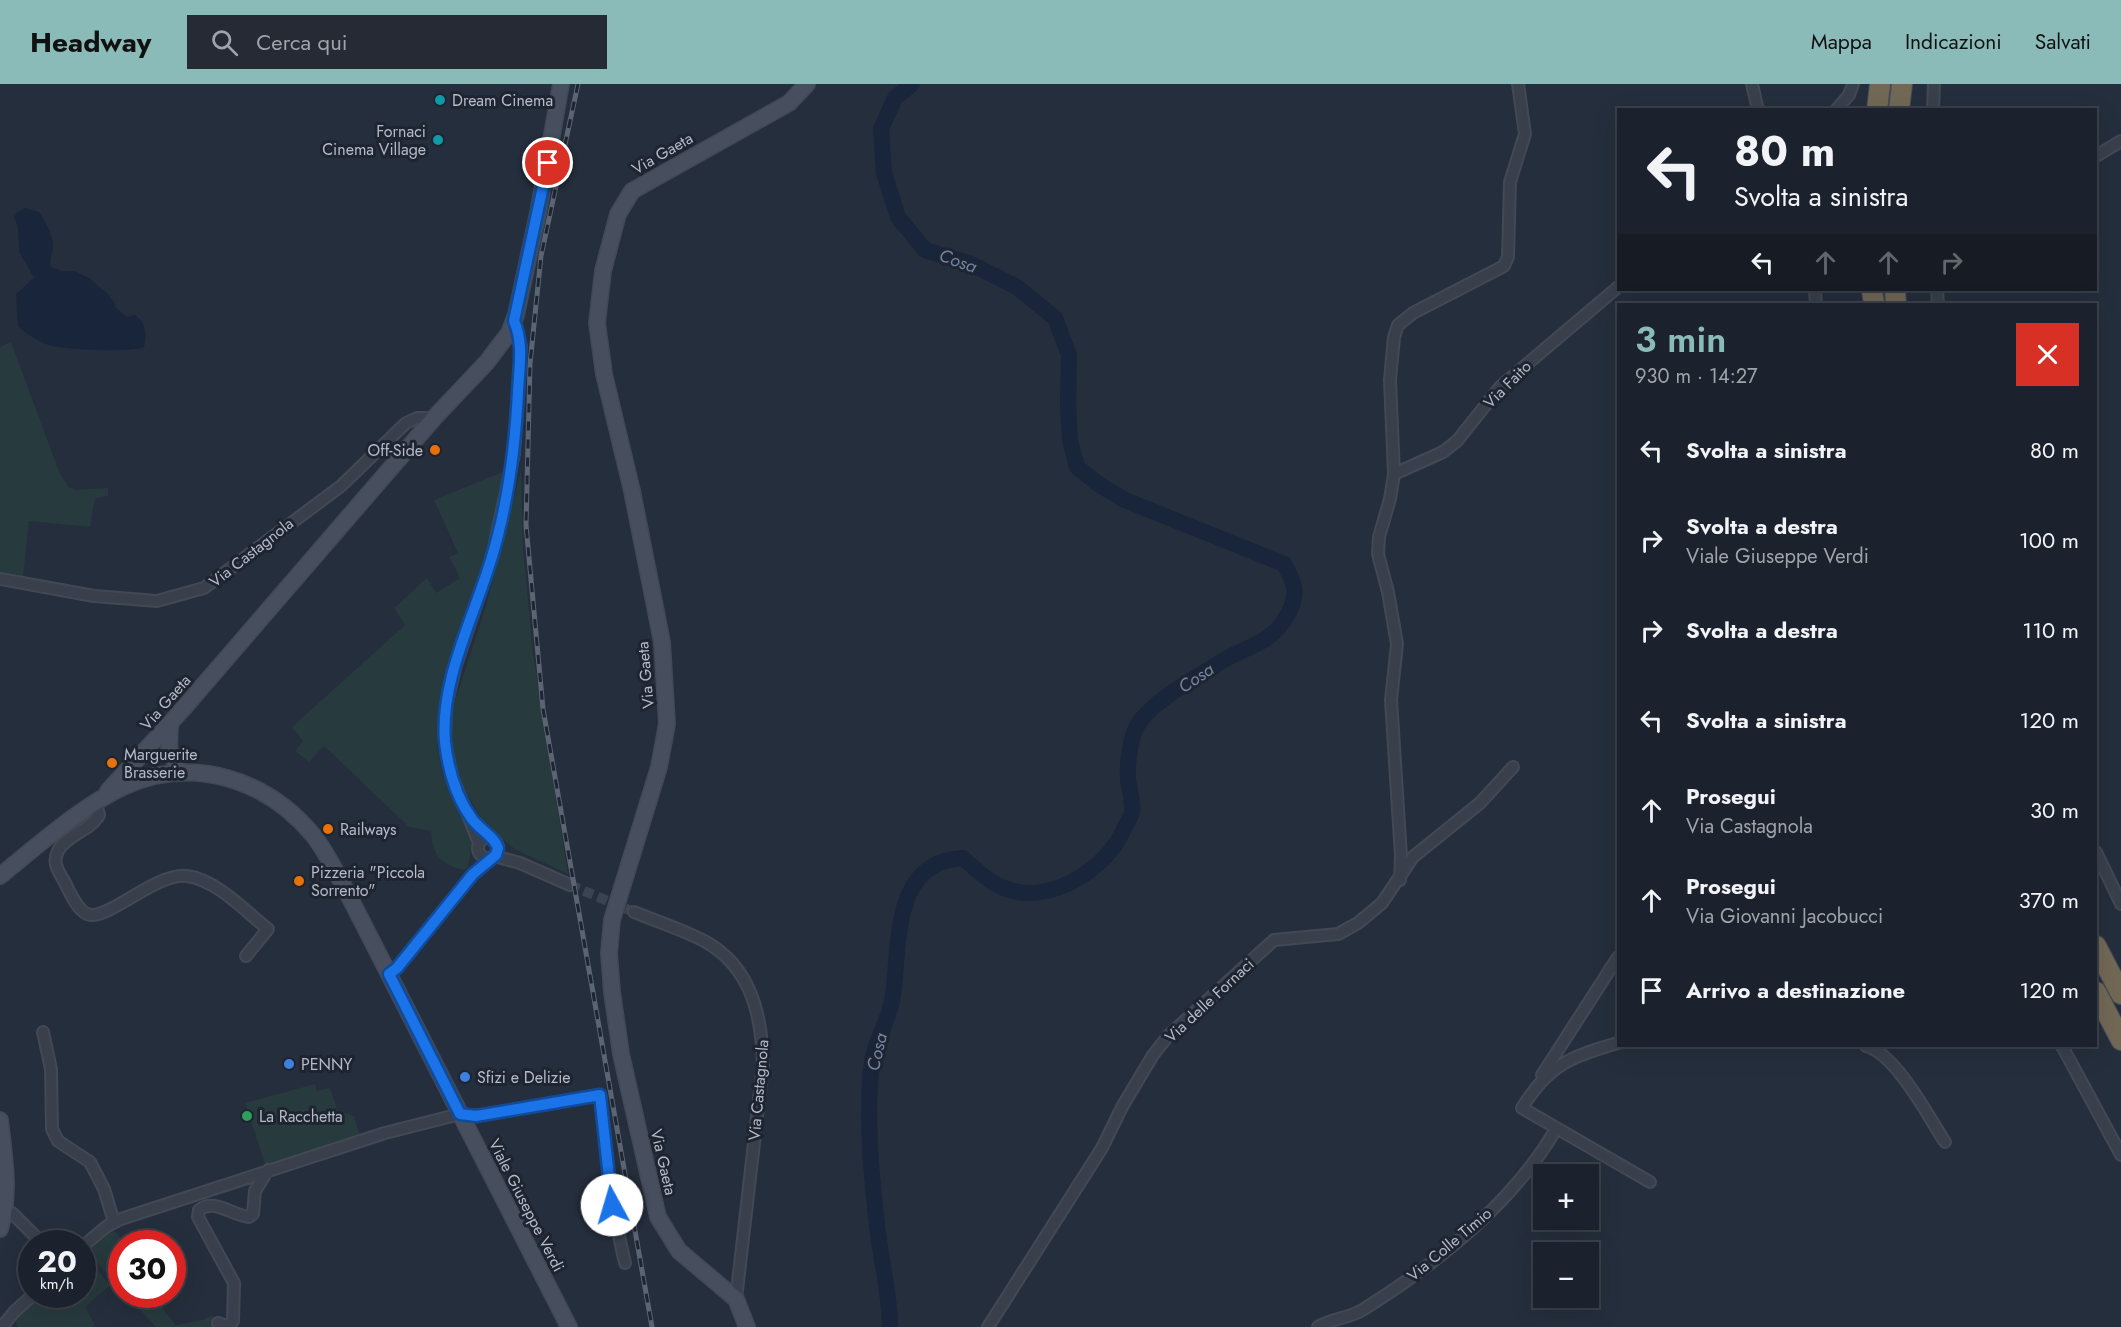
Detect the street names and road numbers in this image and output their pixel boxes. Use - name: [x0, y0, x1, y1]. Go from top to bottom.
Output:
- street label: Via Gaeta: [627, 127, 697, 180]
- street label: Via Faito: [1478, 355, 1537, 413]
- street label: Via Castagnola: [204, 512, 298, 593]
- street label: Via Gaeta: [631, 641, 660, 709]
- street label: Via Gaeta: [135, 669, 196, 735]
- street label: Via delle Fornaci: [1160, 953, 1259, 1048]
- street label: Via Castagnola: [743, 1038, 774, 1142]
- street label: Via Gaeta: [645, 1127, 682, 1197]
- street label: Viale Giuseppe Verdi: [483, 1135, 570, 1276]
- street label: Via Colle Timio: [1402, 1202, 1497, 1287]

